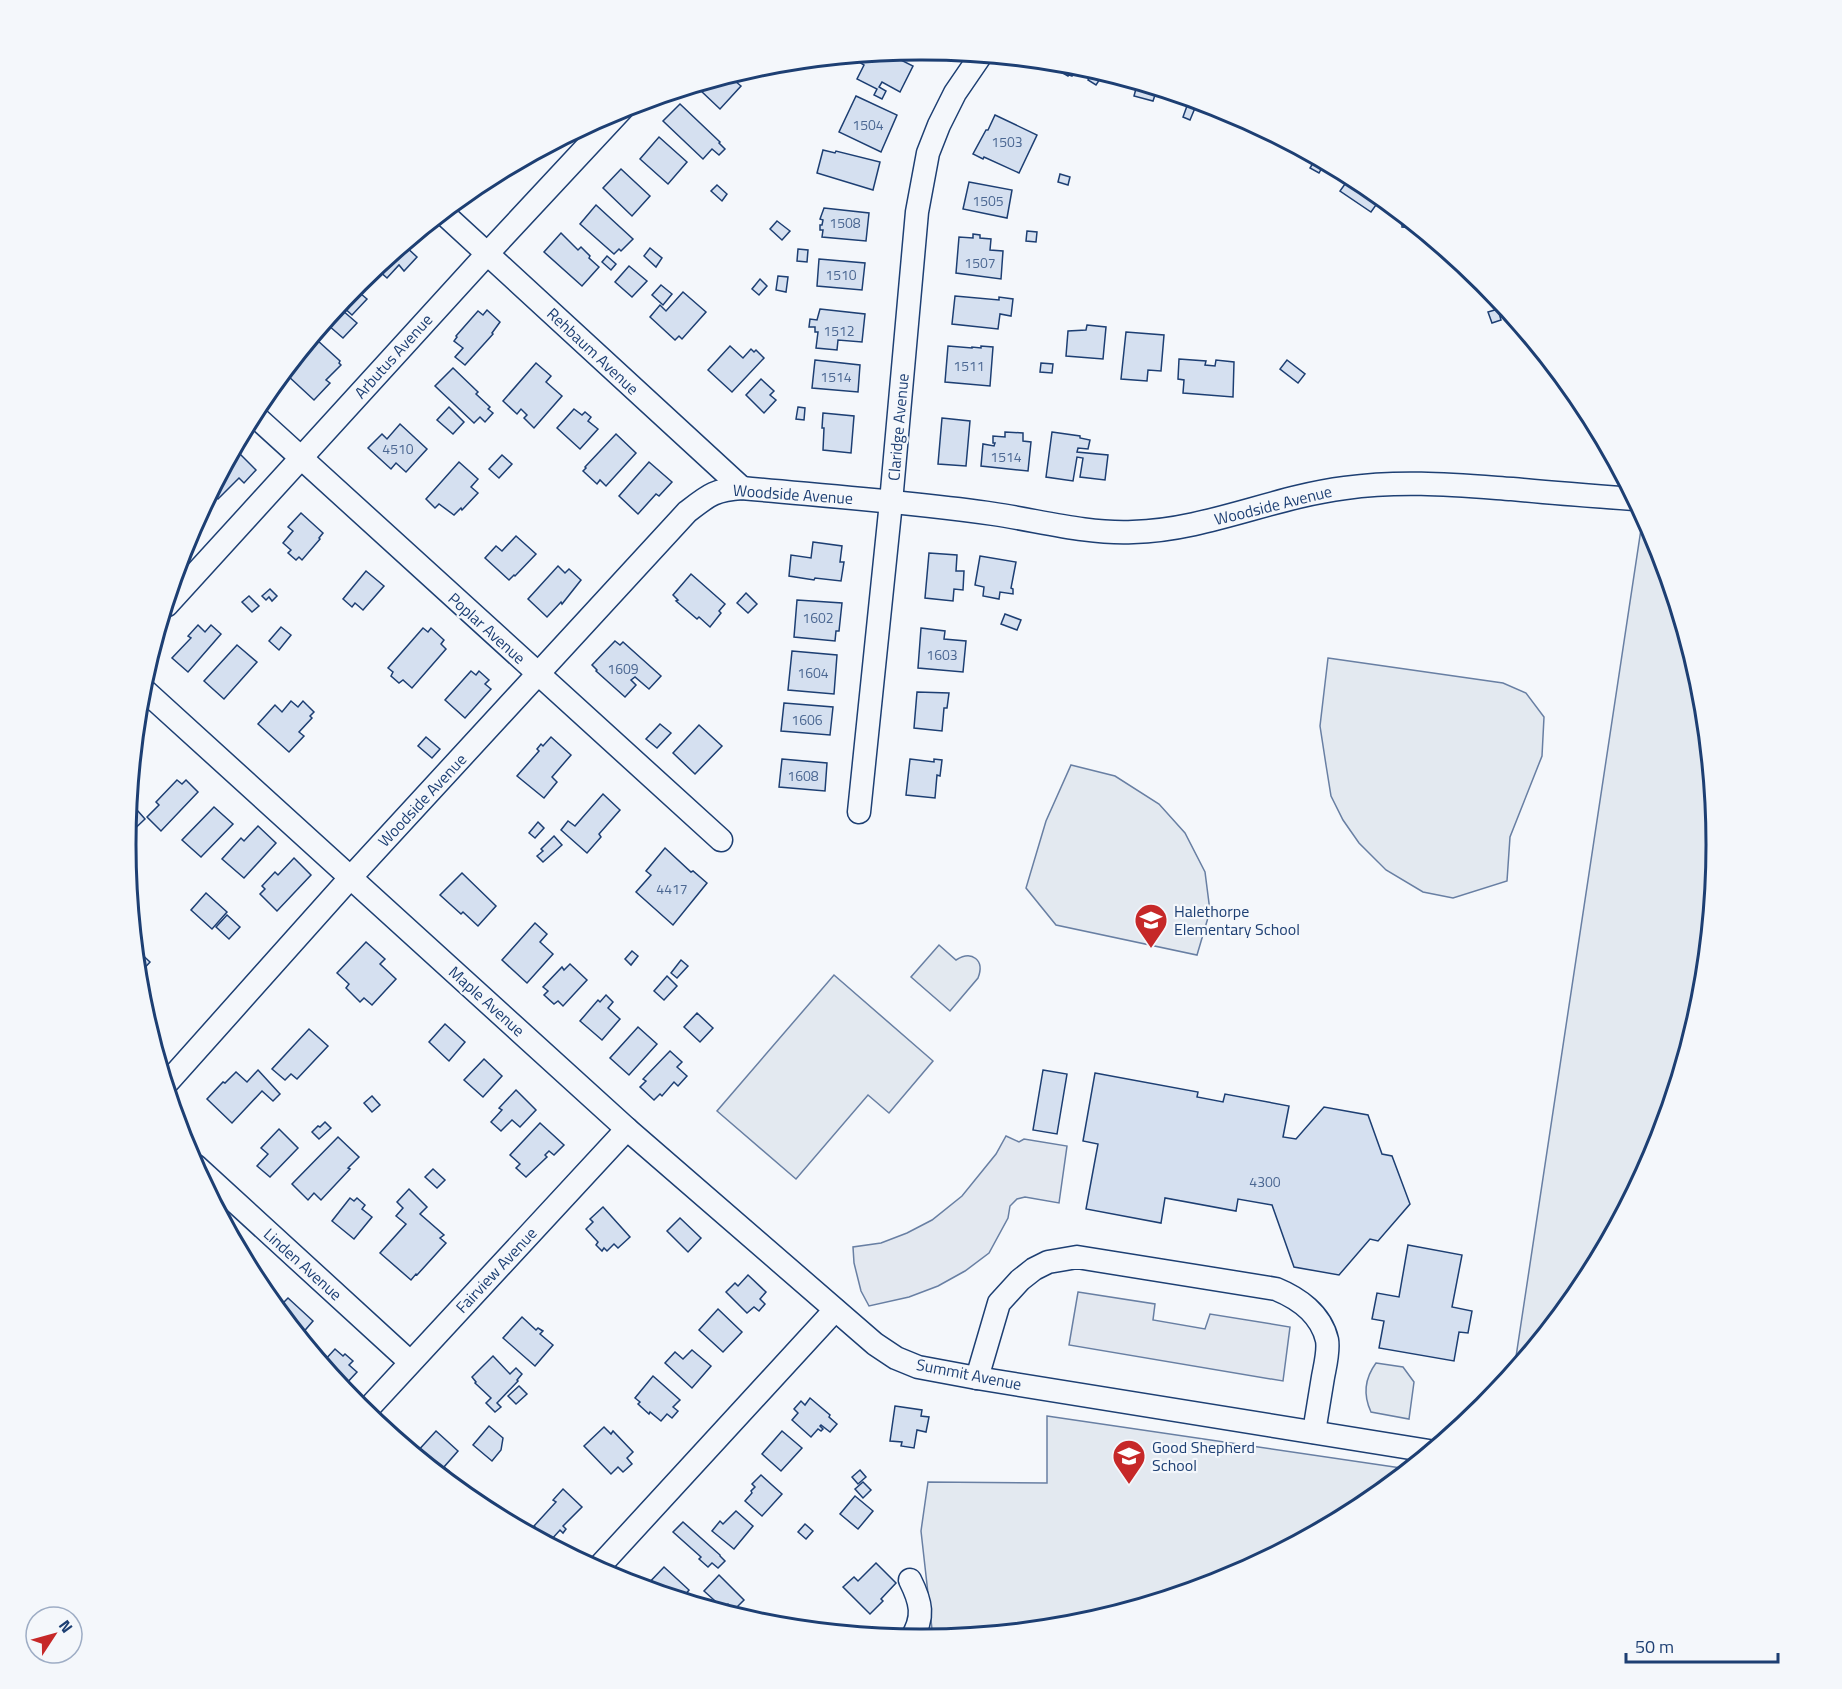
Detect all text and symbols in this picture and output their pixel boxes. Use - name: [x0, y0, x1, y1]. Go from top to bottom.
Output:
- house number: 1504: [852, 114, 884, 135]
- house number: 1503: [991, 131, 1023, 152]
- house number: 1505: [972, 190, 1004, 211]
- house number: 1508: [829, 212, 861, 233]
- house number: 1507: [964, 252, 996, 273]
- house number: 1510: [825, 264, 857, 285]
- street label: Rehbaum Avenue: [542, 302, 644, 400]
- street label: Arbutus Avenue: [348, 308, 438, 404]
- house number: 1512: [823, 320, 855, 341]
- house number: 1511: [953, 355, 985, 376]
- house number: 1514: [820, 366, 852, 387]
- street label: Claridge Avenue: [881, 372, 915, 482]
- house number: 4510: [382, 438, 414, 459]
- house number: 1514: [990, 446, 1022, 467]
- street label: Woodside Avenue: [732, 478, 854, 510]
- street label: Woodside Avenue: [1212, 479, 1334, 531]
- street label: Poplar Avenue: [443, 587, 531, 669]
- house number: 1602: [802, 607, 834, 628]
- house number: 1603: [926, 644, 958, 665]
- house number: 1609: [607, 658, 639, 679]
- house number: 1604: [797, 662, 829, 683]
- house number: 1606: [791, 709, 823, 730]
- street label: Woodside Avenue: [372, 748, 472, 852]
- house number: 1608: [787, 765, 819, 786]
- house number: 4417: [656, 878, 688, 899]
- place label: Halethorpe Elementary School: [1174, 899, 1300, 941]
- school or university icon: Halethorpe Elementary School: [1133, 902, 1169, 949]
- street label: Maple Avenue: [444, 960, 530, 1042]
- house number: 4300: [1249, 1171, 1281, 1192]
- street label: Linden Avenue: [258, 1222, 348, 1306]
- street label: Fairview Avenue: [450, 1222, 542, 1318]
- street label: Summit Avenue: [914, 1352, 1024, 1396]
- place label: Good Shepherd School: [1152, 1435, 1255, 1477]
- school or university icon: Good Shepherd School: [1111, 1438, 1147, 1485]
- north arrow: [24, 1605, 84, 1665]
- text: N: [53, 1615, 79, 1638]
- scale bar: [1626, 1626, 1778, 1664]
- text: 50 m: [1635, 1633, 1674, 1660]

